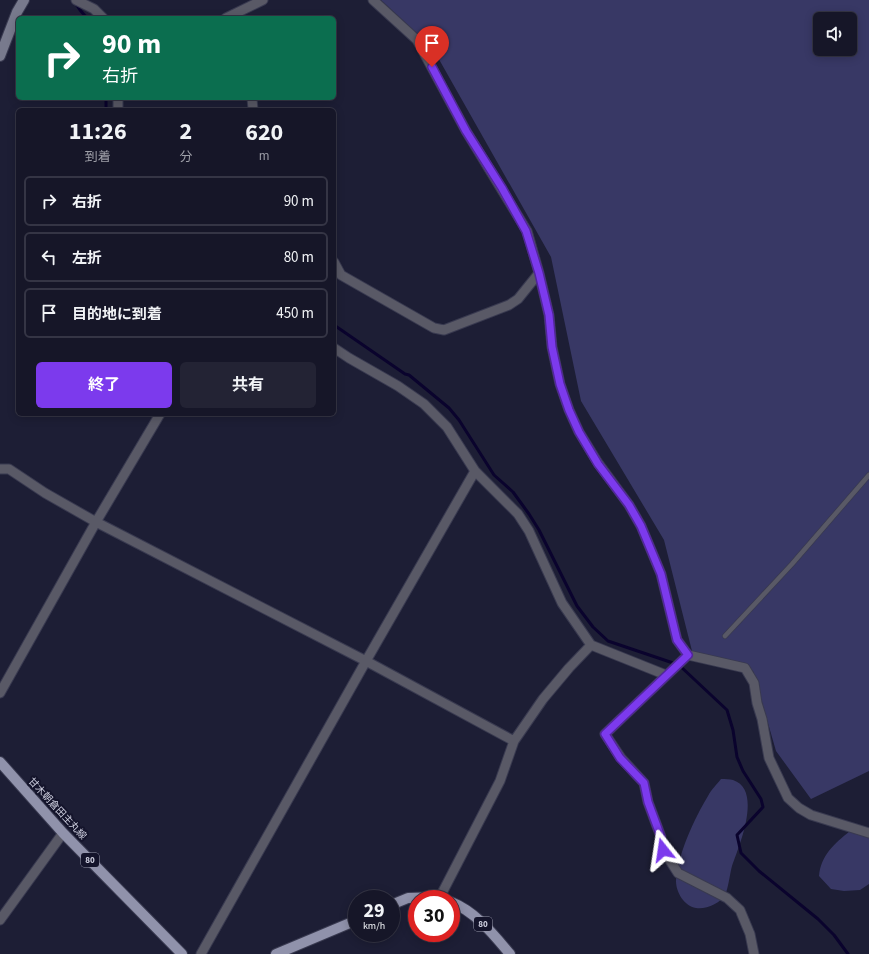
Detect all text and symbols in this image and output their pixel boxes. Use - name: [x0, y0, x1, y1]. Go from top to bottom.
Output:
- map controls: [813, 12, 857, 56]
- button: sound: [813, 12, 857, 56]
- text: 90 m: [102, 24, 161, 64]
- pin: [415, 26, 449, 67]
- icon: right: [36, 32, 88, 84]
- icon: arrive: [421, 32, 443, 54]
- text: 右折: [102, 64, 138, 89]
- text: 11:26: [69, 114, 127, 149]
- text: 2: [180, 114, 192, 149]
- text: 620: [245, 115, 283, 150]
- text: m: [259, 147, 270, 165]
- text: 到着: [85, 148, 111, 166]
- text: 分: [179, 148, 192, 166]
- icon: right: [38, 190, 60, 212]
- text: 90 m: [284, 191, 314, 212]
- text: 右折: [72, 192, 102, 213]
- icon: left: [38, 246, 60, 268]
- text: 80 m: [284, 247, 314, 268]
- text: 左折: [72, 248, 102, 269]
- icon: arrive: [38, 302, 60, 324]
- text: 450 m: [276, 303, 314, 324]
- text: 目的地に到着: [72, 304, 162, 325]
- button: 終了: [36, 362, 172, 408]
- button: 共有: [180, 362, 316, 408]
- street label: 甘木朝倉田主丸線: [25, 775, 90, 843]
- position arrow: [642, 829, 684, 871]
- road number: 80: [81, 853, 99, 867]
- speed limit sign: 30: [408, 890, 460, 942]
- text: 29: [363, 897, 385, 925]
- road number: 80: [474, 917, 492, 931]
- text: km/h: [363, 919, 385, 933]

